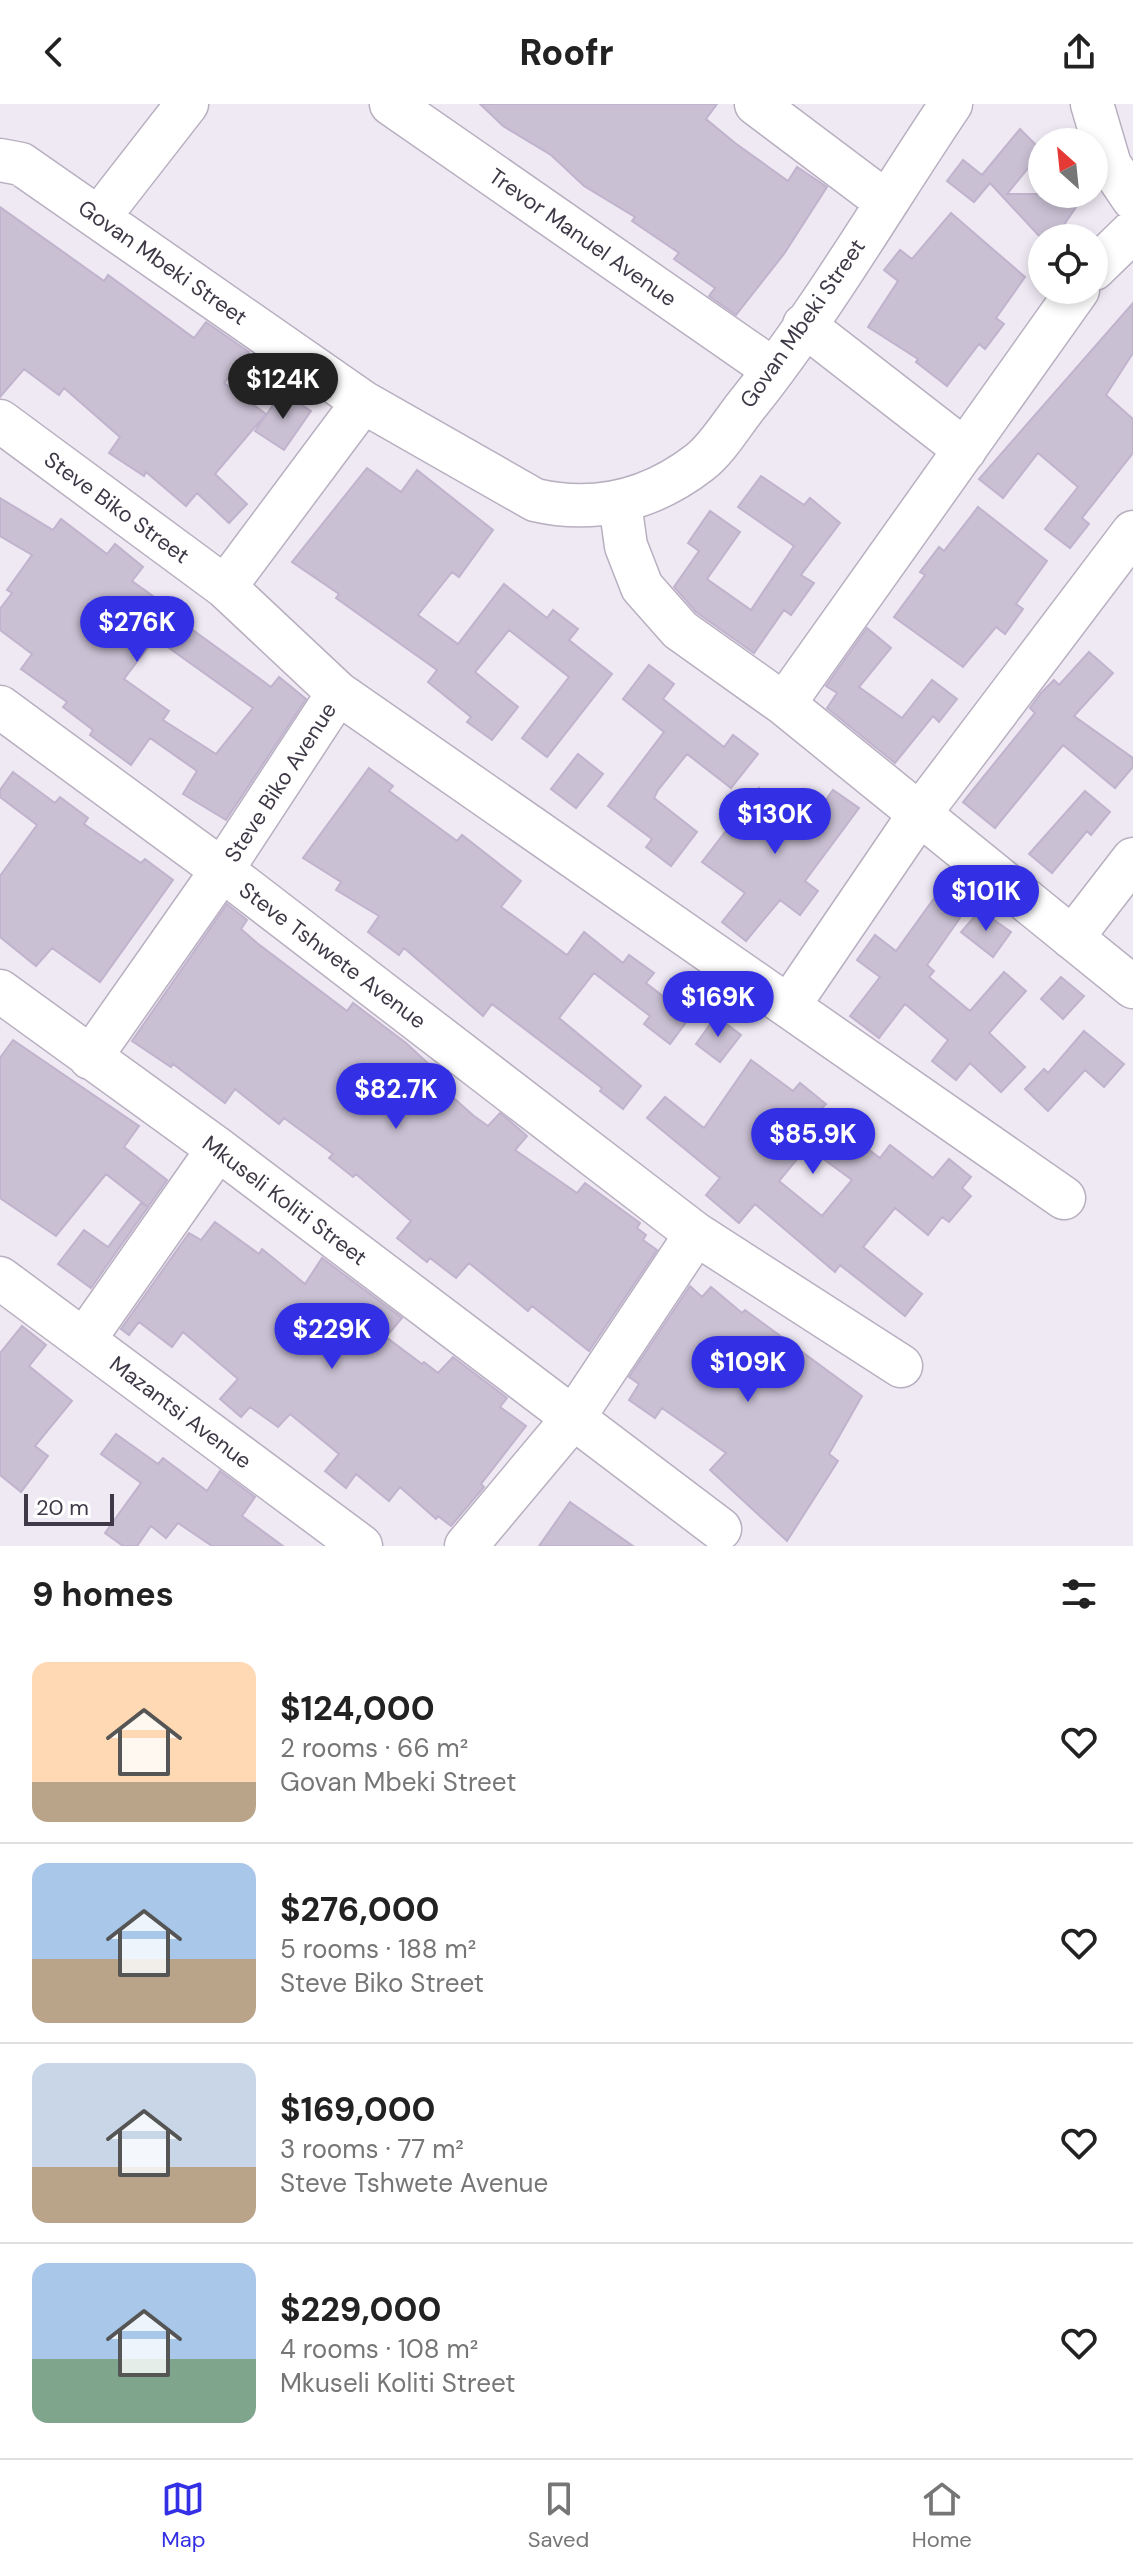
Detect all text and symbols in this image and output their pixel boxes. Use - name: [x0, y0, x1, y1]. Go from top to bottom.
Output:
- text: Roofr: [519, 29, 614, 76]
- icon: back: [32, 30, 76, 74]
- icon: share: [1057, 30, 1101, 74]
- north arrow: [1028, 128, 1108, 208]
- map controls: [1028, 128, 1108, 304]
- street label: Trevor Manuel Avenue: [483, 162, 682, 313]
- street label: Govan Mbeki Street: [72, 193, 253, 332]
- button: locate: [1028, 224, 1108, 304]
- street label: Govan Mbeki Street: [733, 233, 872, 414]
- pin: $124K: [227, 353, 339, 421]
- text: $124K: [246, 362, 320, 396]
- street label: Steve Biko Street: [38, 445, 195, 570]
- pin: $276K: [81, 596, 193, 664]
- text: $276K: [98, 605, 176, 639]
- street label: Steve Biko Avenue: [218, 697, 343, 868]
- pin: $130K: [719, 788, 831, 856]
- text: $130K: [737, 797, 813, 831]
- pin: $101K: [930, 865, 1042, 933]
- text: $101K: [951, 874, 1021, 908]
- street label: Steve Tshwete Avenue: [233, 876, 432, 1035]
- pin: $169K: [662, 971, 774, 1039]
- text: $169K: [681, 980, 755, 1014]
- pin: $82.7K: [331, 1063, 461, 1131]
- text: $82.7K: [354, 1072, 438, 1106]
- pin: $85.9K: [748, 1108, 878, 1176]
- text: $85.9K: [769, 1117, 857, 1151]
- street label: Mkuseli Koliti Street: [196, 1129, 373, 1272]
- pin: $229K: [276, 1303, 388, 1371]
- text: $229K: [292, 1312, 372, 1346]
- pin: $109K: [692, 1336, 804, 1404]
- text: $109K: [710, 1345, 786, 1379]
- street label: Mazantsi Avenue: [104, 1349, 258, 1475]
- scale bar: [24, 1490, 114, 1526]
- text: 20 m: [36, 1493, 89, 1522]
- text: 9 homes: [32, 1572, 174, 1617]
- icon: filters: [1057, 1572, 1101, 1616]
- text: $124,000: [280, 1686, 435, 1731]
- icon: home: [96, 1694, 192, 1790]
- icon: heart: [1057, 1720, 1101, 1764]
- text: 2 rooms · 66 m²: [280, 1731, 468, 1765]
- text: Govan Mbeki Street: [280, 1765, 516, 1799]
- text: $276,000: [280, 1887, 440, 1932]
- icon: home: [96, 1895, 192, 1991]
- icon: heart: [1057, 1921, 1101, 1965]
- text: 5 rooms · 188 m²: [280, 1932, 476, 1966]
- text: Steve Biko Street: [280, 1966, 484, 2000]
- text: $169,000: [280, 2087, 436, 2132]
- icon: home: [96, 2095, 192, 2191]
- icon: heart: [1057, 2121, 1101, 2165]
- text: 3 rooms · 77 m²: [280, 2132, 464, 2166]
- text: Steve Tshwete Avenue: [280, 2166, 548, 2200]
- text: $229,000: [280, 2287, 441, 2332]
- icon: home: [96, 2295, 192, 2391]
- icon: heart: [1057, 2321, 1101, 2365]
- text: 4 rooms · 108 m²: [280, 2332, 478, 2366]
- text: Mkuseli Koliti Street: [280, 2366, 515, 2400]
- tab: Map: [161, 2477, 205, 2554]
- tab: Saved: [528, 2477, 589, 2554]
- tab: Home: [912, 2477, 972, 2554]

